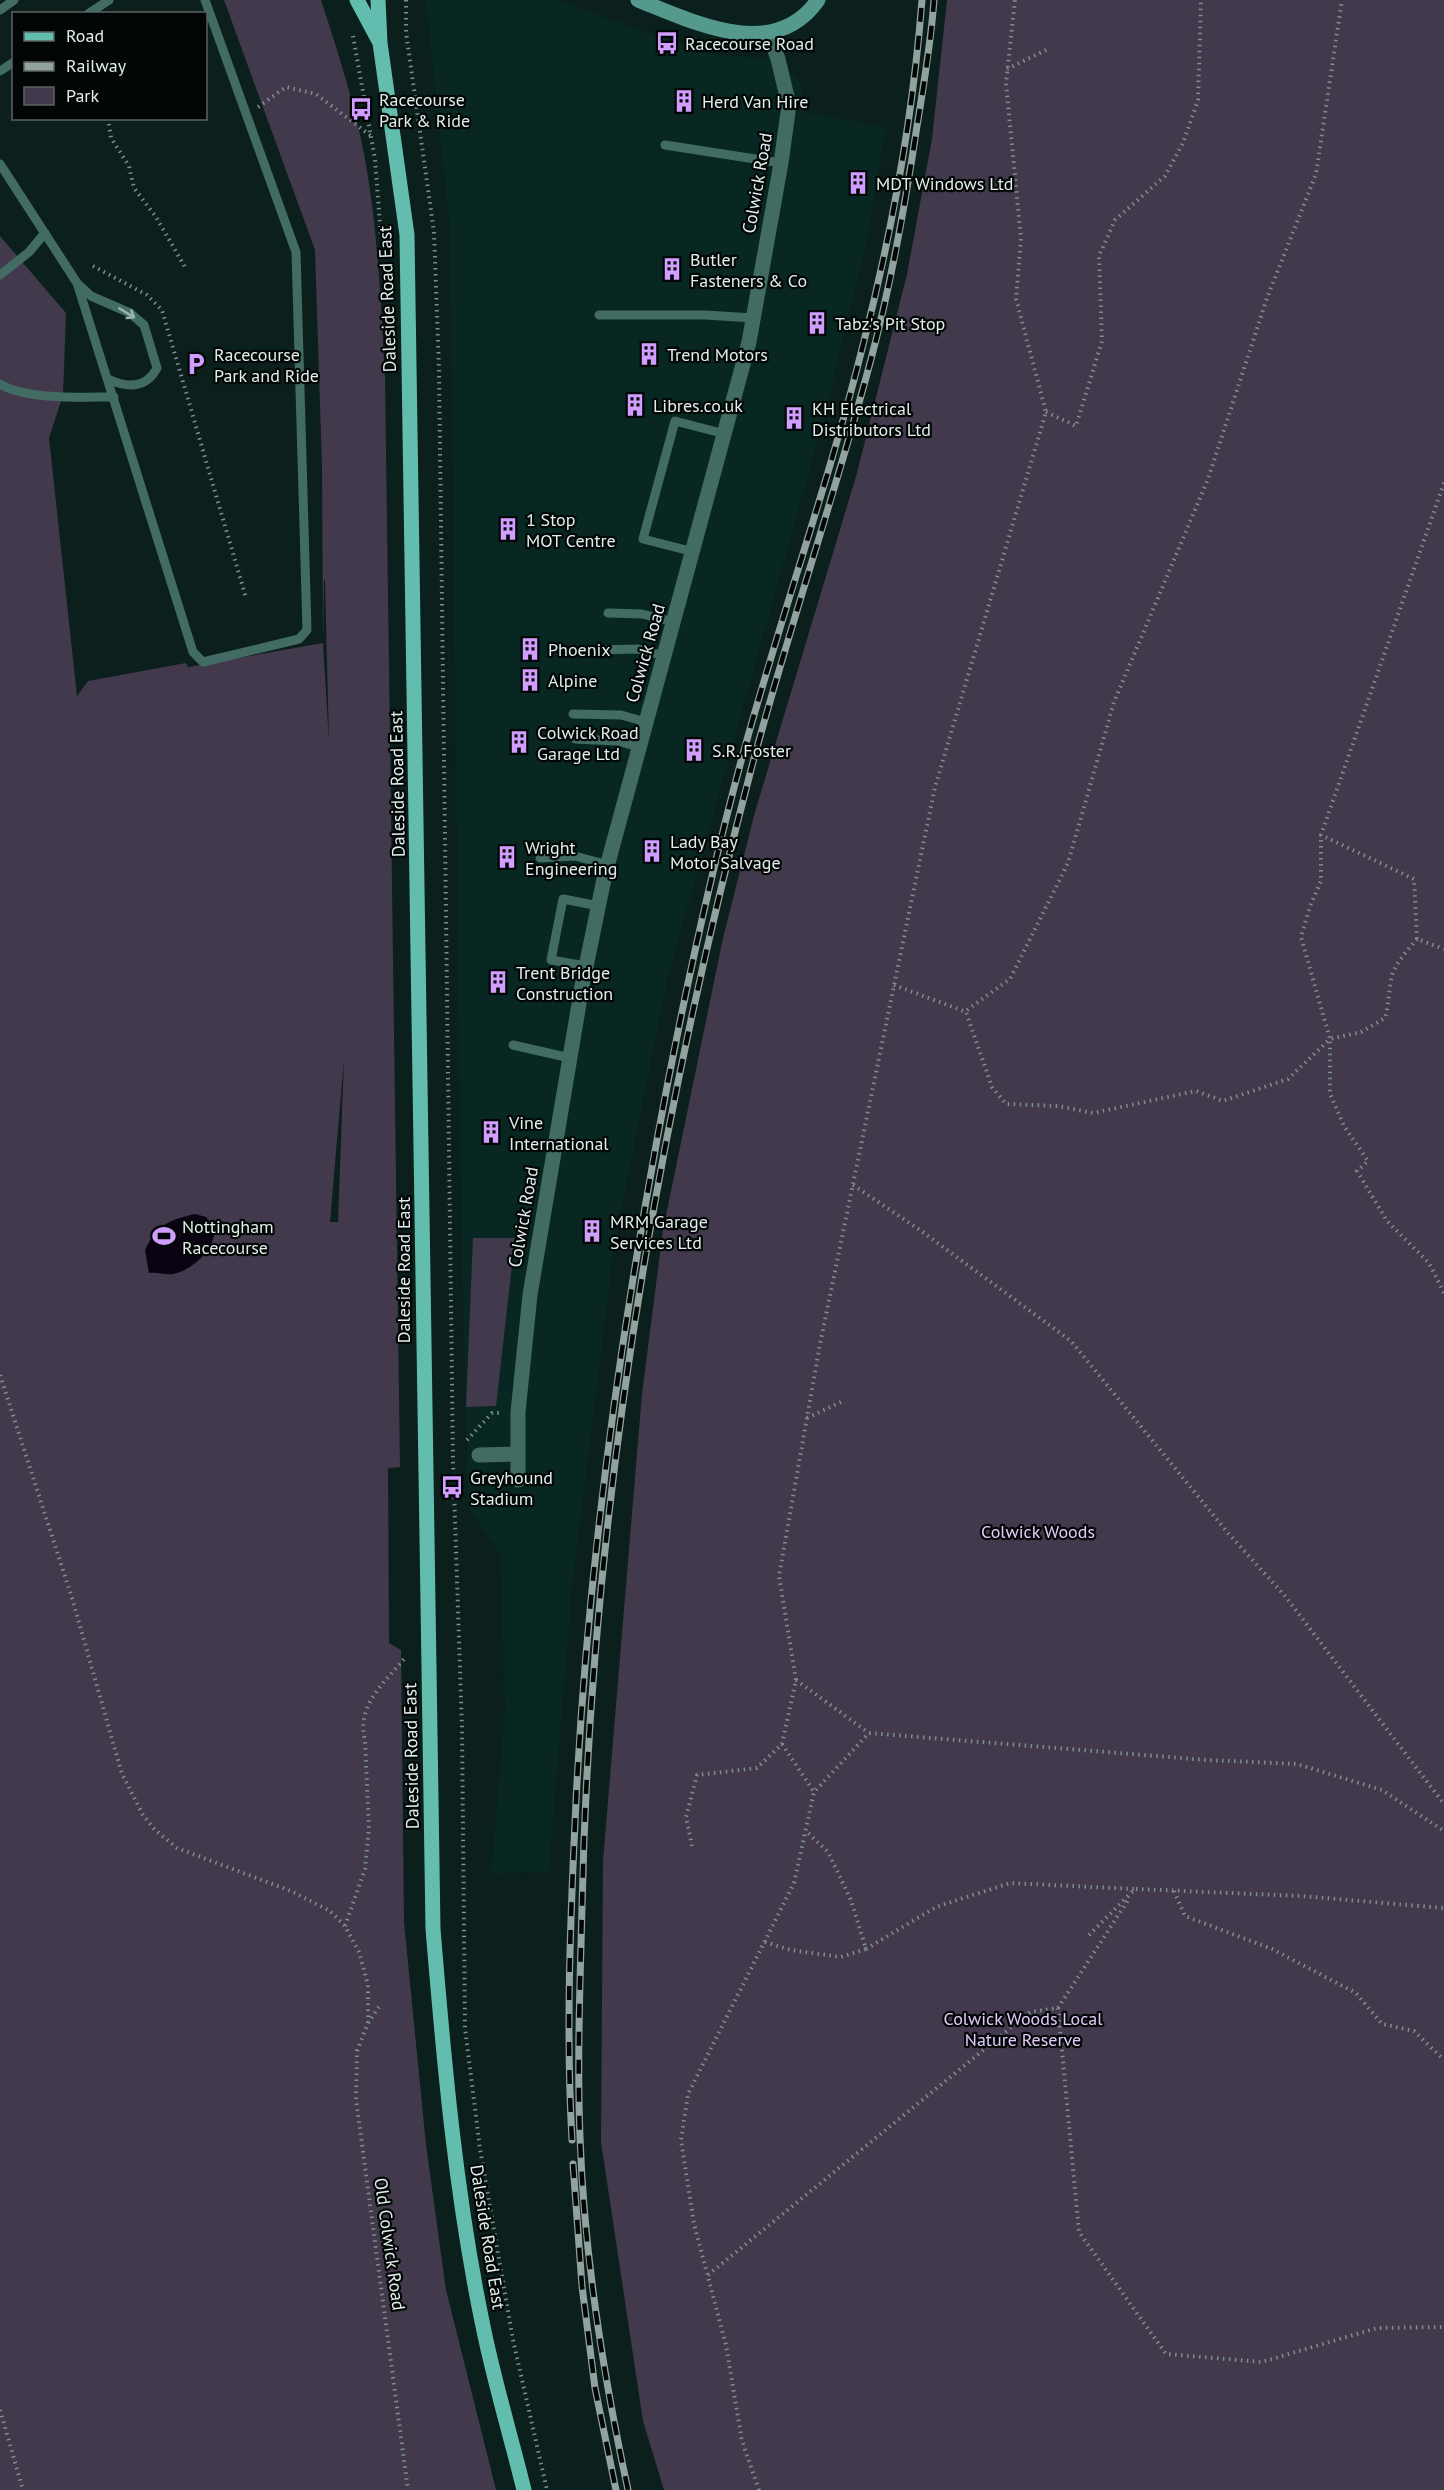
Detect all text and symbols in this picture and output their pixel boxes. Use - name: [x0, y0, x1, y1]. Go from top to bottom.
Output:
- legend: [12, 12, 207, 120]
- text: Road: [66, 24, 104, 47]
- bus stop icon: Racecourse Road: [654, 30, 680, 56]
- place label: Racecourse Road: [685, 32, 814, 55]
- text: Railway: [66, 54, 127, 77]
- text: Park: [66, 84, 99, 107]
- place label: Racecourse Park & Ride: [379, 88, 470, 132]
- building icon: Herd Van Hire: [671, 88, 697, 114]
- place label: Herd Van Hire: [702, 90, 808, 113]
- bus stop icon: Racecourse Park & Ride: [348, 96, 374, 122]
- street label: Colwick Road: [737, 131, 777, 235]
- building icon: MDT Windows Ltd: [845, 170, 871, 196]
- place label: MDT Windows Ltd: [876, 172, 1013, 195]
- street label: Daleside Road East: [373, 225, 401, 373]
- place label: Butler Fasteners & Co: [690, 248, 807, 292]
- building icon: Butler Fasteners & Co: [659, 256, 685, 282]
- one-way arrow: [118, 307, 135, 319]
- building icon: Tabz's Pit Stop: [804, 310, 830, 336]
- place label: Tabz's Pit Stop: [835, 312, 945, 335]
- building icon: Trend Motors: [636, 341, 662, 367]
- place label: Racecourse Park and Ride: [214, 343, 319, 387]
- place label: Trend Motors: [667, 343, 768, 366]
- parking icon: Racecourse Park and Ride: [183, 351, 209, 377]
- building icon: Libres.co.uk: [622, 392, 648, 418]
- place label: Libres.co.uk: [653, 394, 743, 417]
- place label: KH Electrical Distributors Ltd: [812, 397, 931, 441]
- building icon: KH Electrical Distributors Ltd: [781, 405, 807, 431]
- place label: 1 Stop MOT Centre: [526, 508, 616, 552]
- building icon: 1 Stop MOT Centre: [495, 516, 521, 542]
- street label: Colwick Road: [620, 601, 670, 705]
- building icon: Phoenix: [517, 636, 543, 662]
- place label: Phoenix: [548, 638, 611, 661]
- building icon: Alpine: [517, 667, 543, 693]
- place label: Alpine: [548, 669, 597, 692]
- street label: Daleside Road East: [384, 711, 410, 857]
- place label: Colwick Road Garage Ltd: [537, 721, 639, 765]
- building icon: Colwick Road Garage Ltd: [506, 729, 532, 755]
- building icon: S.R. Foster: [681, 737, 707, 763]
- place label: S.R. Foster: [712, 739, 791, 762]
- place label: Lady Bay Motor Salvage: [670, 830, 781, 874]
- place label: Wright Engineering: [525, 836, 617, 880]
- building icon: Lady Bay Motor Salvage: [639, 838, 665, 864]
- building icon: Wright Engineering: [494, 844, 520, 870]
- place label: Trent Bridge Construction: [516, 961, 613, 1005]
- building icon: Trent Bridge Construction: [485, 969, 511, 995]
- place label: Vine International: [508, 1111, 609, 1155]
- building icon: Vine International: [478, 1119, 504, 1145]
- street label: Colwick Road: [503, 1165, 543, 1269]
- street label: Daleside Road East: [392, 1197, 415, 1343]
- place label: MRM Garage Services Ltd: [610, 1210, 708, 1254]
- place label: Nottingham Racecourse: [182, 1215, 274, 1259]
- building icon: MRM Garage Services Ltd: [579, 1218, 605, 1244]
- sports icon: Nottingham Racecourse: [151, 1223, 177, 1249]
- place label: Greyhound Stadium: [470, 1466, 553, 1510]
- bus stop icon: Greyhound Stadium: [439, 1474, 465, 1500]
- park label: Colwick Woods: [981, 1520, 1095, 1543]
- street label: Daleside Road East: [398, 1683, 424, 1829]
- park label: Colwick Woods Local Nature Reserve: [944, 2007, 1103, 2051]
- street label: Daleside Road East: [465, 2163, 511, 2311]
- street label: Old Colwick Road: [369, 2176, 411, 2312]

